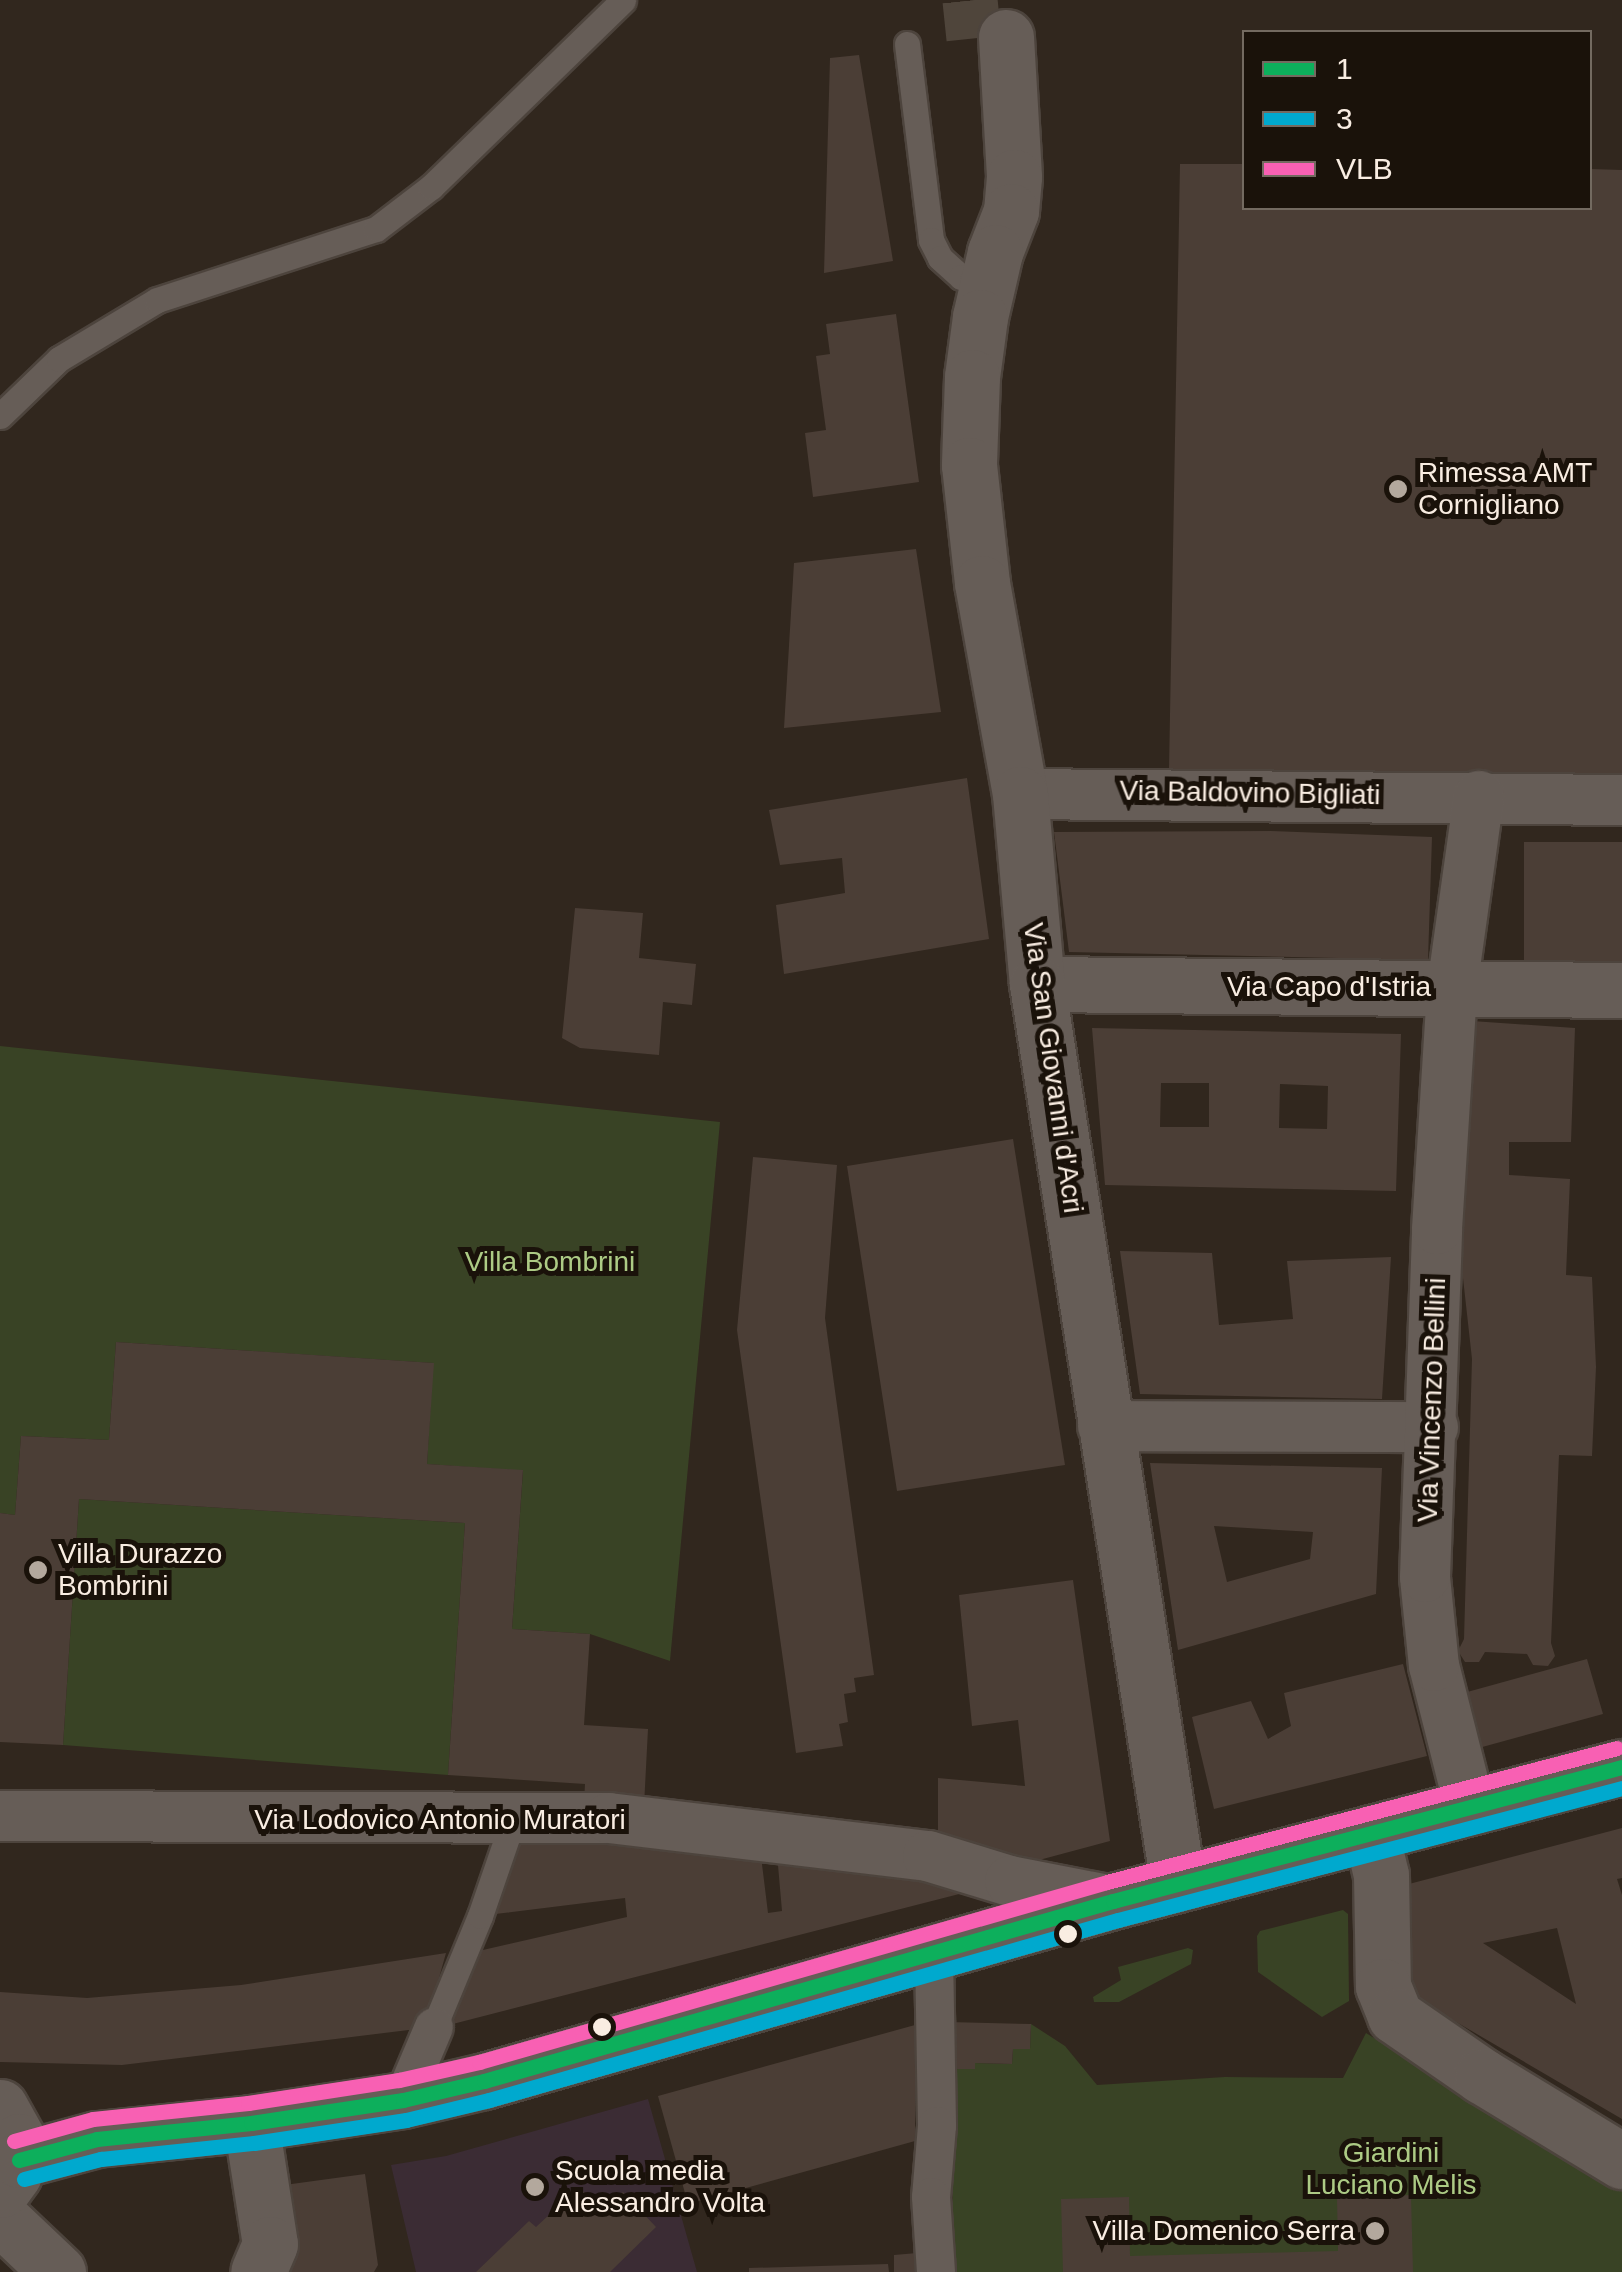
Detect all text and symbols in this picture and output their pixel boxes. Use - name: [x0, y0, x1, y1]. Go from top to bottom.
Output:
- legend: [1242, 30, 1592, 210]
- text: 1: [1336, 52, 1353, 85]
- text: 3: [1336, 102, 1353, 135]
- text: VLB: [1336, 152, 1393, 185]
- place label: Rimessa AMT Cornigliano: [1418, 456, 1594, 522]
- marker: Rimessa AMT Cornigliano: [1387, 478, 1409, 500]
- street label: Via Baldovino Bigliati: [1119, 774, 1381, 812]
- street label: Via San Giovanni d'Acri: [1016, 921, 1090, 1215]
- street label: Via Capo d'Istria: [1227, 970, 1431, 1004]
- park label: Villa Bombrini: [465, 1245, 635, 1279]
- street label: Via Vincenzo Bellini: [1411, 1277, 1453, 1523]
- place label: Villa Durazzo Bombrini: [58, 1537, 222, 1603]
- marker: Villa Durazzo Bombrini: [27, 1559, 49, 1581]
- street label: Via Lodovico Antonio Muratori: [253, 1803, 627, 1837]
- unlabelled marker: [1058, 1924, 1078, 1944]
- unlabelled marker: [592, 2017, 612, 2037]
- park label: Giardini Luciano Melis: [1305, 2136, 1477, 2202]
- place label: Scuola media Alessandro Volta: [555, 2154, 765, 2220]
- marker: Scuola media Alessandro Volta: [524, 2176, 546, 2198]
- place label: Villa Domenico Serra: [1093, 2214, 1355, 2248]
- marker: Villa Domenico Serra: [1364, 2220, 1386, 2242]

